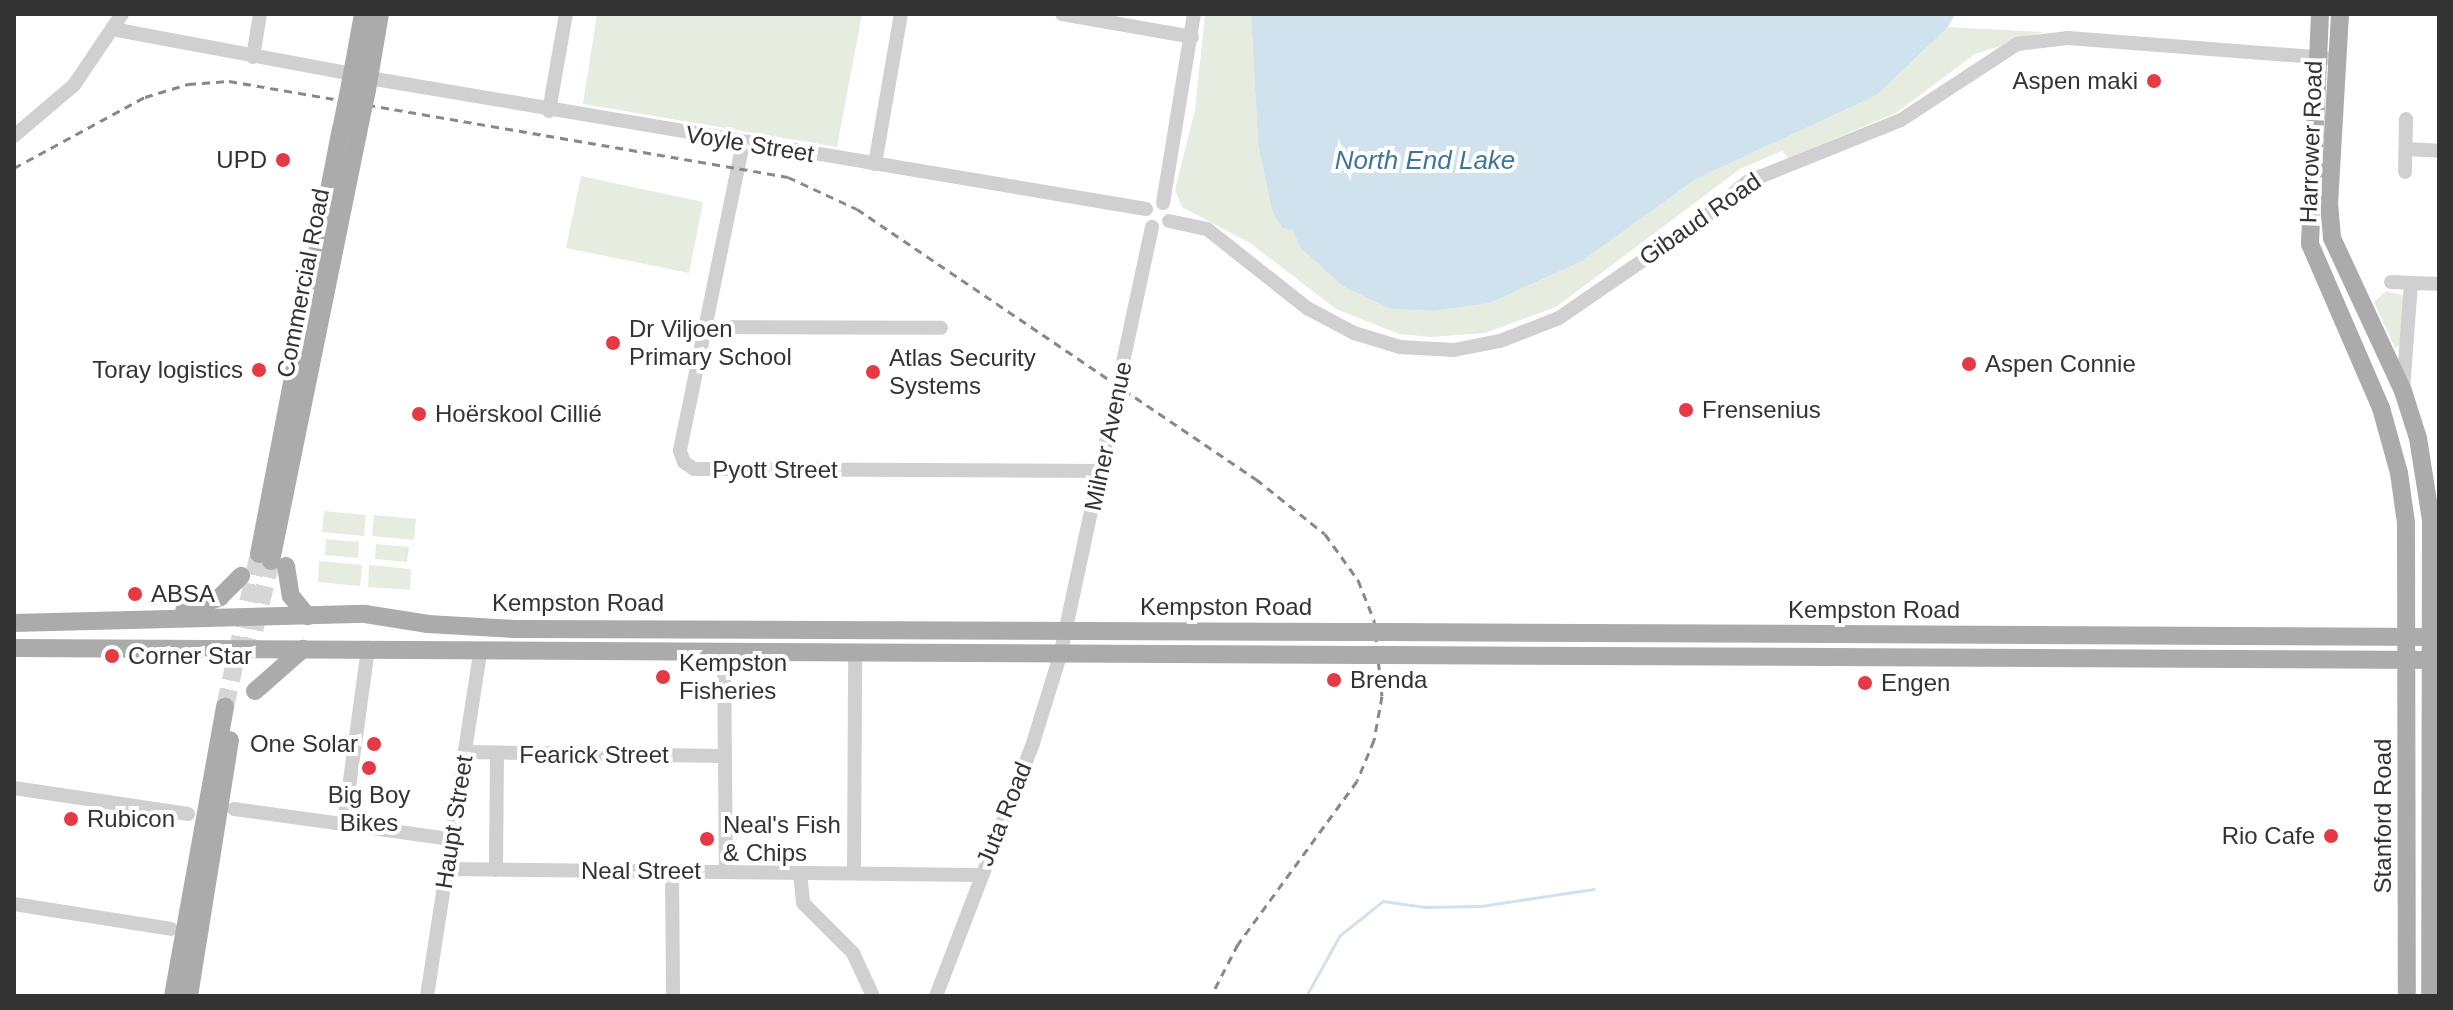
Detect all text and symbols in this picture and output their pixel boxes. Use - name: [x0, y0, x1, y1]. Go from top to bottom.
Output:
- street label: Harrower Road: [2294, 60, 2328, 224]
- place label: Aspen maki: [2013, 67, 2138, 95]
- marker: Aspen maki: [2145, 72, 2163, 90]
- street label: Voyle Street: [684, 120, 816, 168]
- water label: North End Lake: [1335, 145, 1515, 177]
- place label: UPD: [216, 146, 267, 174]
- marker: UPD: [274, 151, 292, 169]
- street label: Gibaud Road: [1634, 167, 1766, 271]
- street label: Commercial Road: [271, 186, 335, 380]
- place label: Dr Viljoen Primary School: [629, 315, 792, 371]
- marker: Dr Viljoen Primary School: [604, 334, 622, 352]
- place label: Atlas Security Systems: [889, 344, 1036, 400]
- place label: Aspen Connie: [1985, 350, 2136, 378]
- marker: Aspen Connie: [1960, 355, 1978, 373]
- place label: Toray logistics: [92, 356, 243, 384]
- street label: Milner Avenue: [1078, 358, 1138, 514]
- marker: Toray logistics: [250, 361, 268, 379]
- marker: Atlas Security Systems: [864, 363, 882, 381]
- place label: Frensenius: [1702, 396, 1821, 424]
- place label: Hoërskool Cillié: [435, 400, 602, 428]
- marker: Frensenius: [1677, 401, 1695, 419]
- marker: Hoërskool Cillié: [410, 405, 428, 423]
- street label: Pyott Street: [712, 456, 838, 484]
- place label: ABSA: [151, 580, 215, 608]
- marker: ABSA: [126, 585, 144, 603]
- street label: Kempston Road: [492, 589, 664, 617]
- street label: Kempston Road: [1140, 593, 1312, 621]
- street label: Kempston Road: [1788, 596, 1960, 624]
- place label: Corner Star: [128, 642, 252, 670]
- marker: Corner Star: [103, 647, 121, 665]
- place label: Kempston Fisheries: [679, 649, 787, 705]
- place label: Brenda: [1350, 666, 1427, 694]
- marker: Kempston Fisheries: [654, 668, 672, 686]
- place label: Engen: [1881, 669, 1950, 697]
- marker: Brenda: [1325, 671, 1343, 689]
- marker: Engen: [1856, 674, 1874, 692]
- place label: One Solar: [250, 730, 358, 758]
- marker: One Solar: [365, 735, 383, 753]
- street label: Stanford Road: [2369, 739, 2397, 893]
- street label: Fearick Street: [519, 741, 669, 769]
- street label: Haupt Street: [429, 753, 479, 891]
- street label: Juta Road: [970, 758, 1038, 870]
- marker: Big Boy Bikes: [360, 759, 378, 777]
- place label: Big Boy Bikes: [328, 781, 410, 837]
- place label: Rubicon: [87, 805, 175, 833]
- marker: Rubicon: [62, 810, 80, 828]
- place label: Neal's Fish & Chips: [723, 811, 841, 867]
- place label: Rio Cafe: [2222, 822, 2315, 850]
- marker: Rio Cafe: [2322, 827, 2340, 845]
- marker: Neal's Fish & Chips: [698, 830, 716, 848]
- street label: Neal Street: [581, 857, 701, 885]

